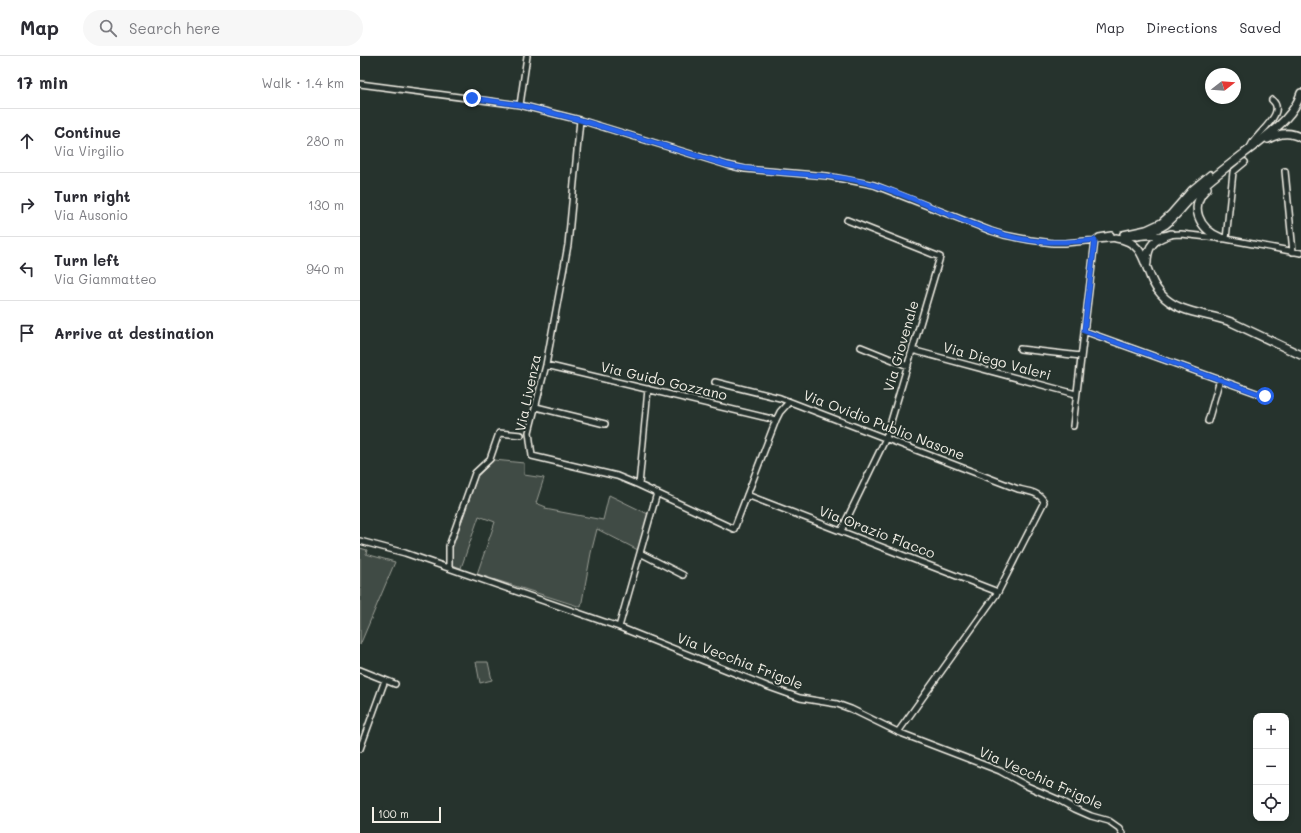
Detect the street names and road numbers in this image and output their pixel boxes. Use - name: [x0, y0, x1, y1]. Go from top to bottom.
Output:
- street label: Via Giovenale: [878, 298, 923, 394]
- street label: Via Diego Valeri: [941, 337, 1053, 384]
- street label: Via Livenza: [510, 353, 545, 433]
- street label: Via Guido Gozzano: [599, 357, 729, 404]
- street label: Via Ovidio Publio Nasone: [801, 385, 968, 464]
- street label: Via Orazio Flacco: [816, 501, 938, 562]
- street label: Via Vecchia Frigole: [674, 628, 806, 693]
- street label: Via Vecchia Frigole: [976, 742, 1106, 813]

